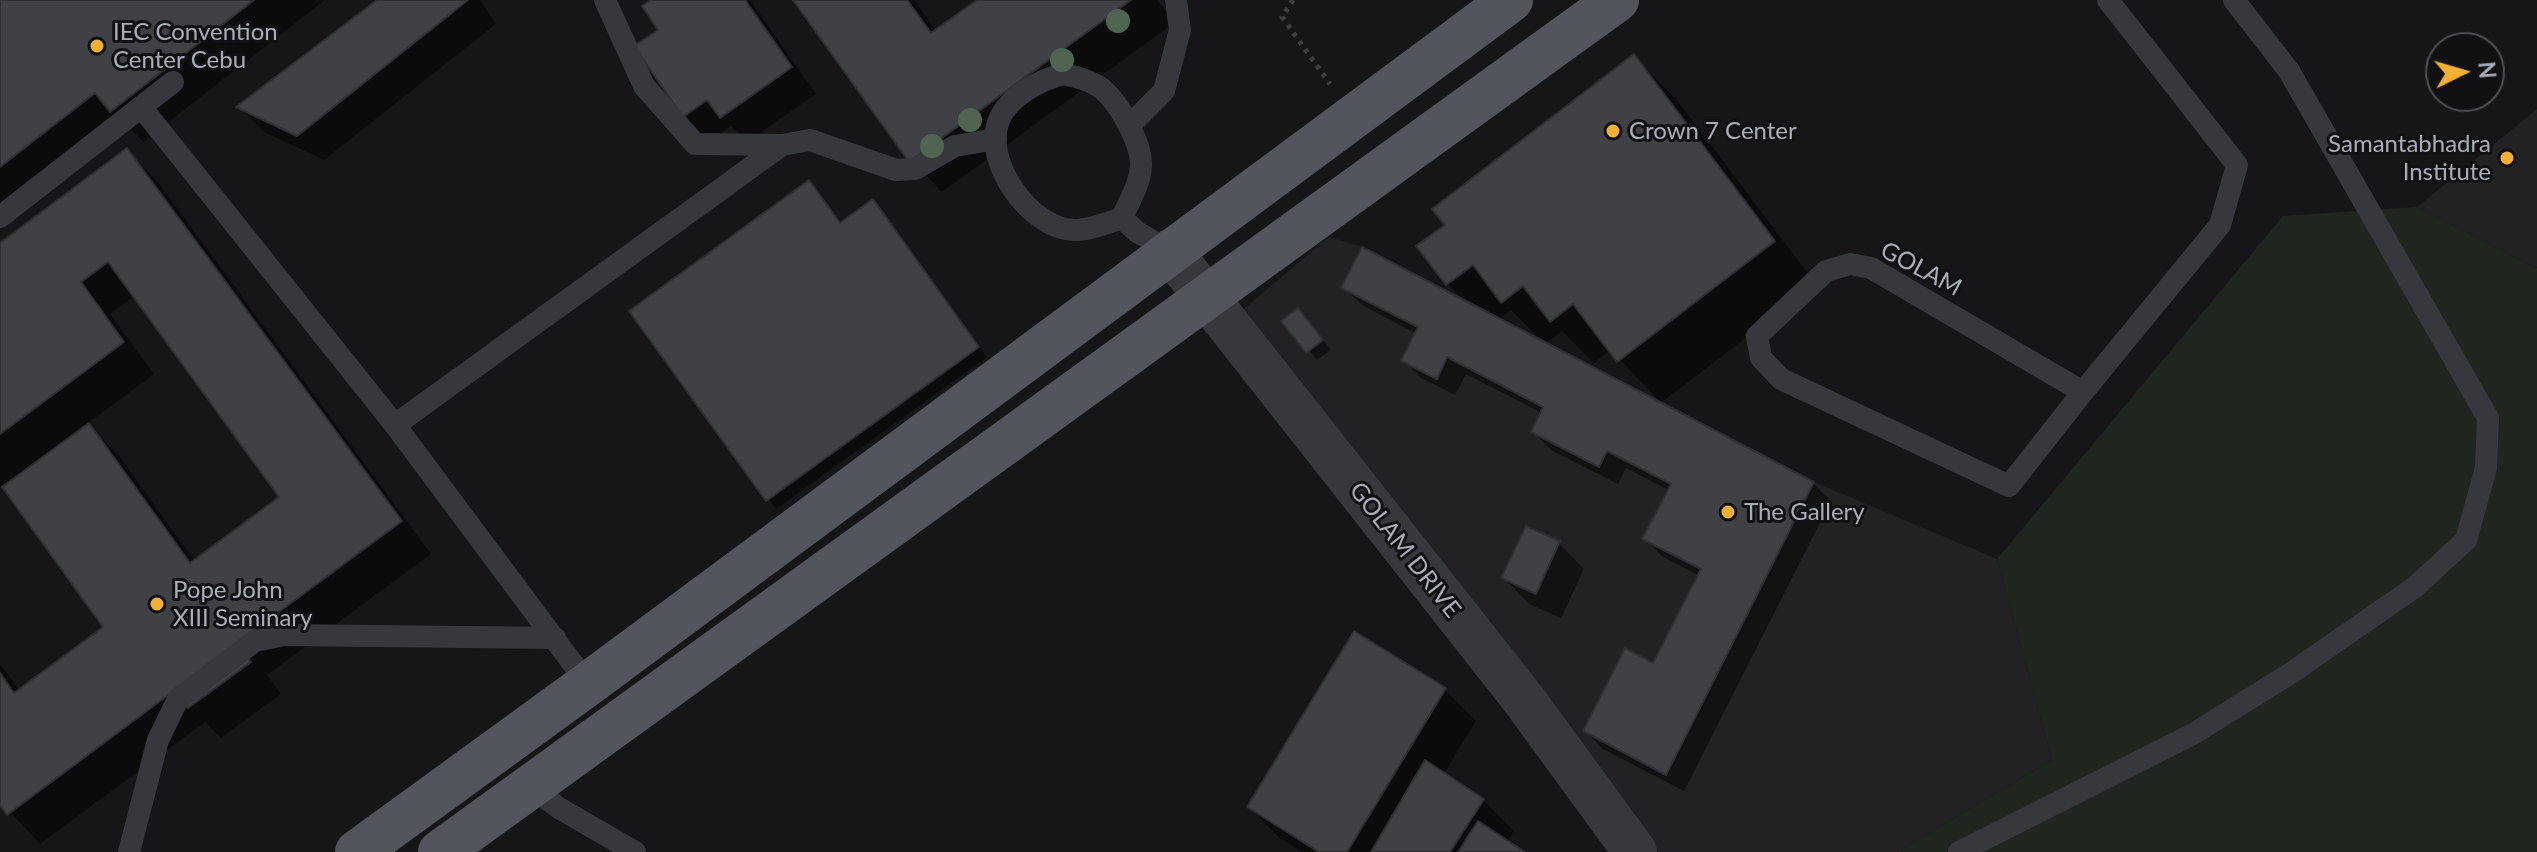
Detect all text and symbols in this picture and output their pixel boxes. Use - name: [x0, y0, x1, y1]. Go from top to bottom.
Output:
- place label: IEC Convention Center Cebu: [113, 18, 278, 74]
- north arrow: [2425, 32, 2505, 112]
- marker: IEC Convention Center Cebu: [88, 37, 106, 55]
- text: N: [2473, 60, 2502, 80]
- place label: Crown 7 Center: [1629, 117, 1797, 145]
- marker: Crown 7 Center: [1604, 122, 1622, 140]
- place label: Samantabhadra Institute: [2328, 130, 2491, 186]
- marker: Samantabhadra Institute: [2498, 149, 2516, 167]
- street label: GOLAM: [1876, 236, 1966, 302]
- street label: GOLAM DRIVE: [1343, 477, 1467, 623]
- place label: The Gallery: [1744, 498, 1865, 526]
- marker: The Gallery: [1719, 503, 1737, 521]
- place label: Pope John XIII Seminary: [173, 576, 312, 632]
- marker: Pope John XIII Seminary: [148, 595, 166, 613]

